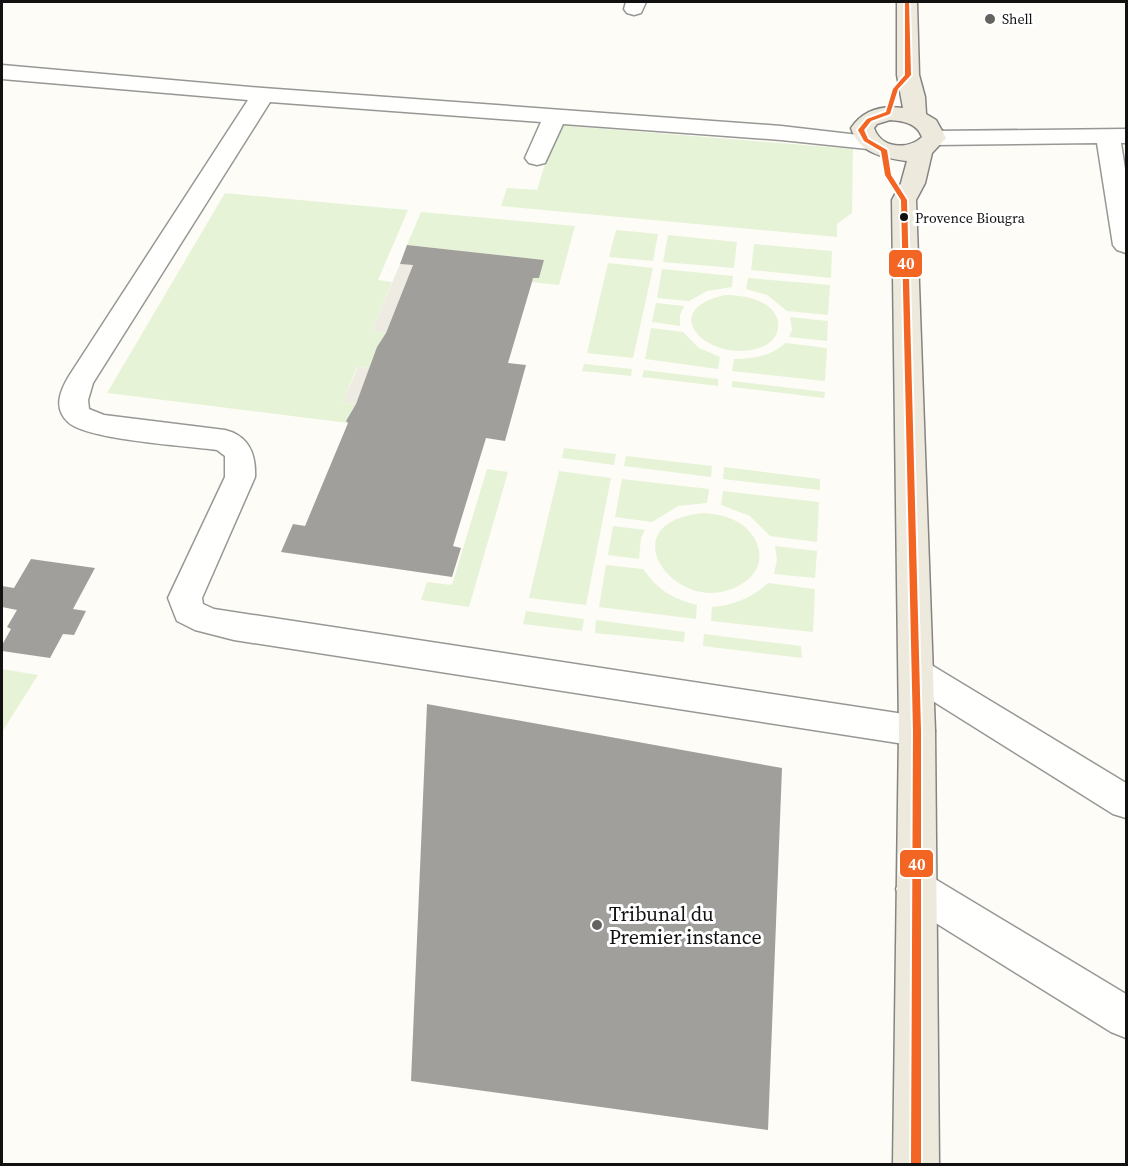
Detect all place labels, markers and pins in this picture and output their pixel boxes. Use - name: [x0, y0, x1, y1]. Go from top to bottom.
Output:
- place label: Shell: [1002, 9, 1033, 29]
- marker: Shell: [983, 12, 997, 26]
- place label: Provence Biougra: [915, 208, 1026, 228]
- marker: Provence Biougra: [898, 211, 910, 223]
- place label: Tribunal du Premier instance: [609, 900, 762, 951]
- marker: Tribunal du Premier instance: [590, 918, 604, 932]

